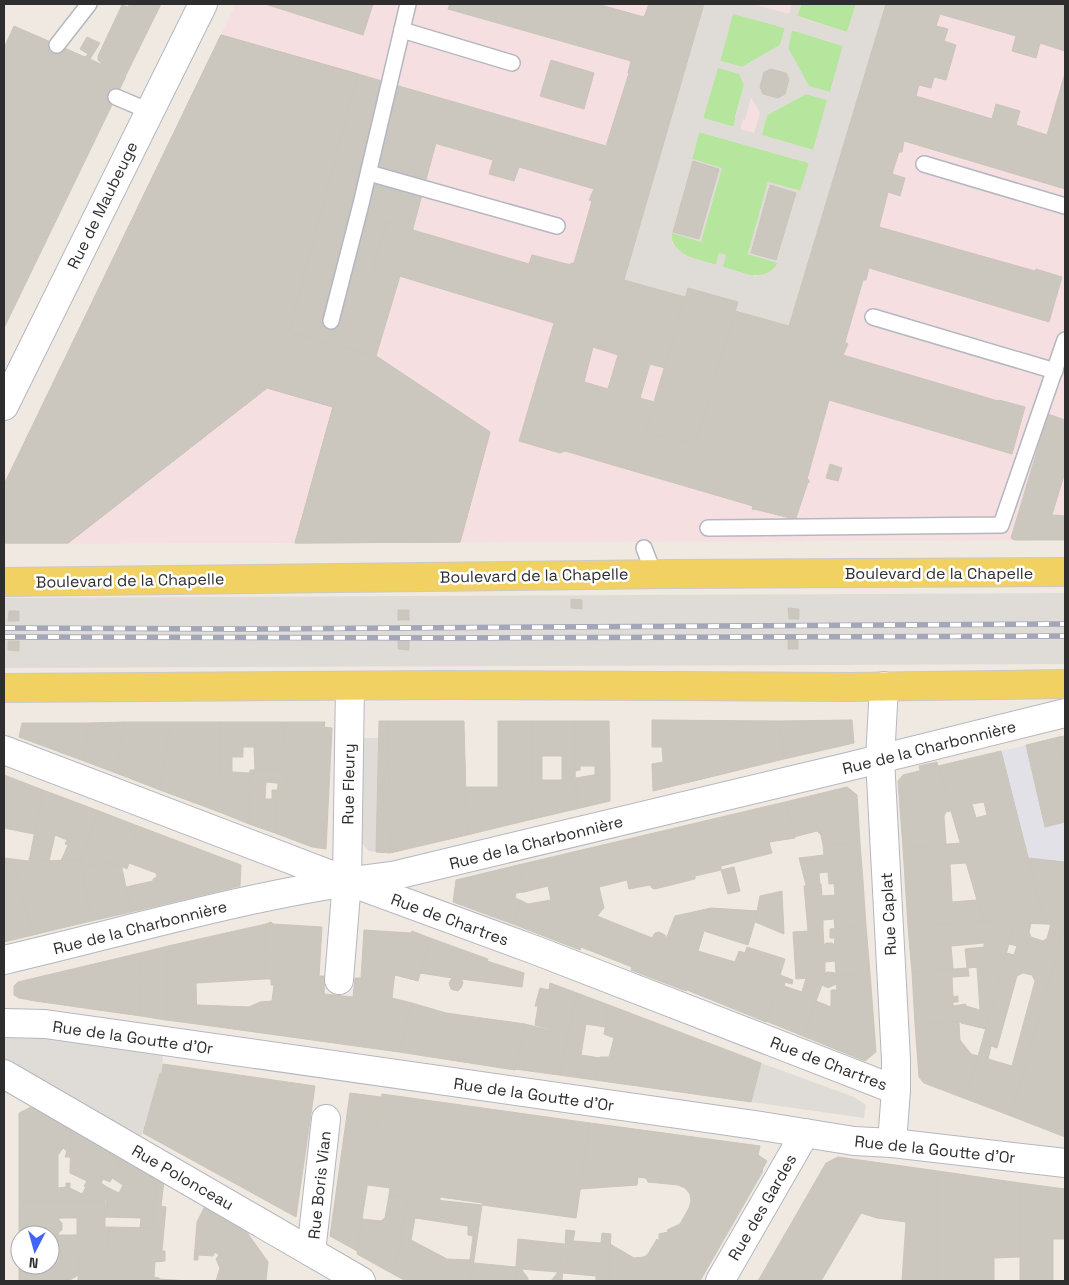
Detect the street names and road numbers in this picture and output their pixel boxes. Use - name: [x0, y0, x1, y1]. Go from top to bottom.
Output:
- street label: Rue de Maubeuge: [62, 138, 142, 272]
- street label: Boulevard de la Chapelle: [440, 563, 628, 588]
- street label: Boulevard de la Chapelle: [845, 563, 1033, 584]
- street label: Boulevard de la Chapelle: [36, 568, 224, 593]
- street label: Rue de la Charbonnière: [840, 716, 1018, 779]
- street label: Rue Fleury: [337, 743, 360, 825]
- street label: Rue de la Charbonnière: [447, 811, 625, 874]
- street label: Rue Caplat: [876, 872, 901, 956]
- street label: Rue de Chartres: [388, 888, 512, 950]
- street label: Rue de la Charbonnière: [51, 896, 229, 959]
- street label: Rue de la Goutte d'Or: [51, 1016, 215, 1059]
- street label: Rue de Chartres: [767, 1032, 890, 1095]
- street label: Rue de la Goutte d'Or: [452, 1073, 616, 1116]
- street label: Rue Boris Vian: [303, 1130, 336, 1240]
- street label: Rue de la Goutte d'Or: [853, 1131, 1017, 1168]
- street label: Rue Polonceau: [128, 1140, 237, 1215]
- street label: Rue des Gardes: [723, 1150, 801, 1264]

